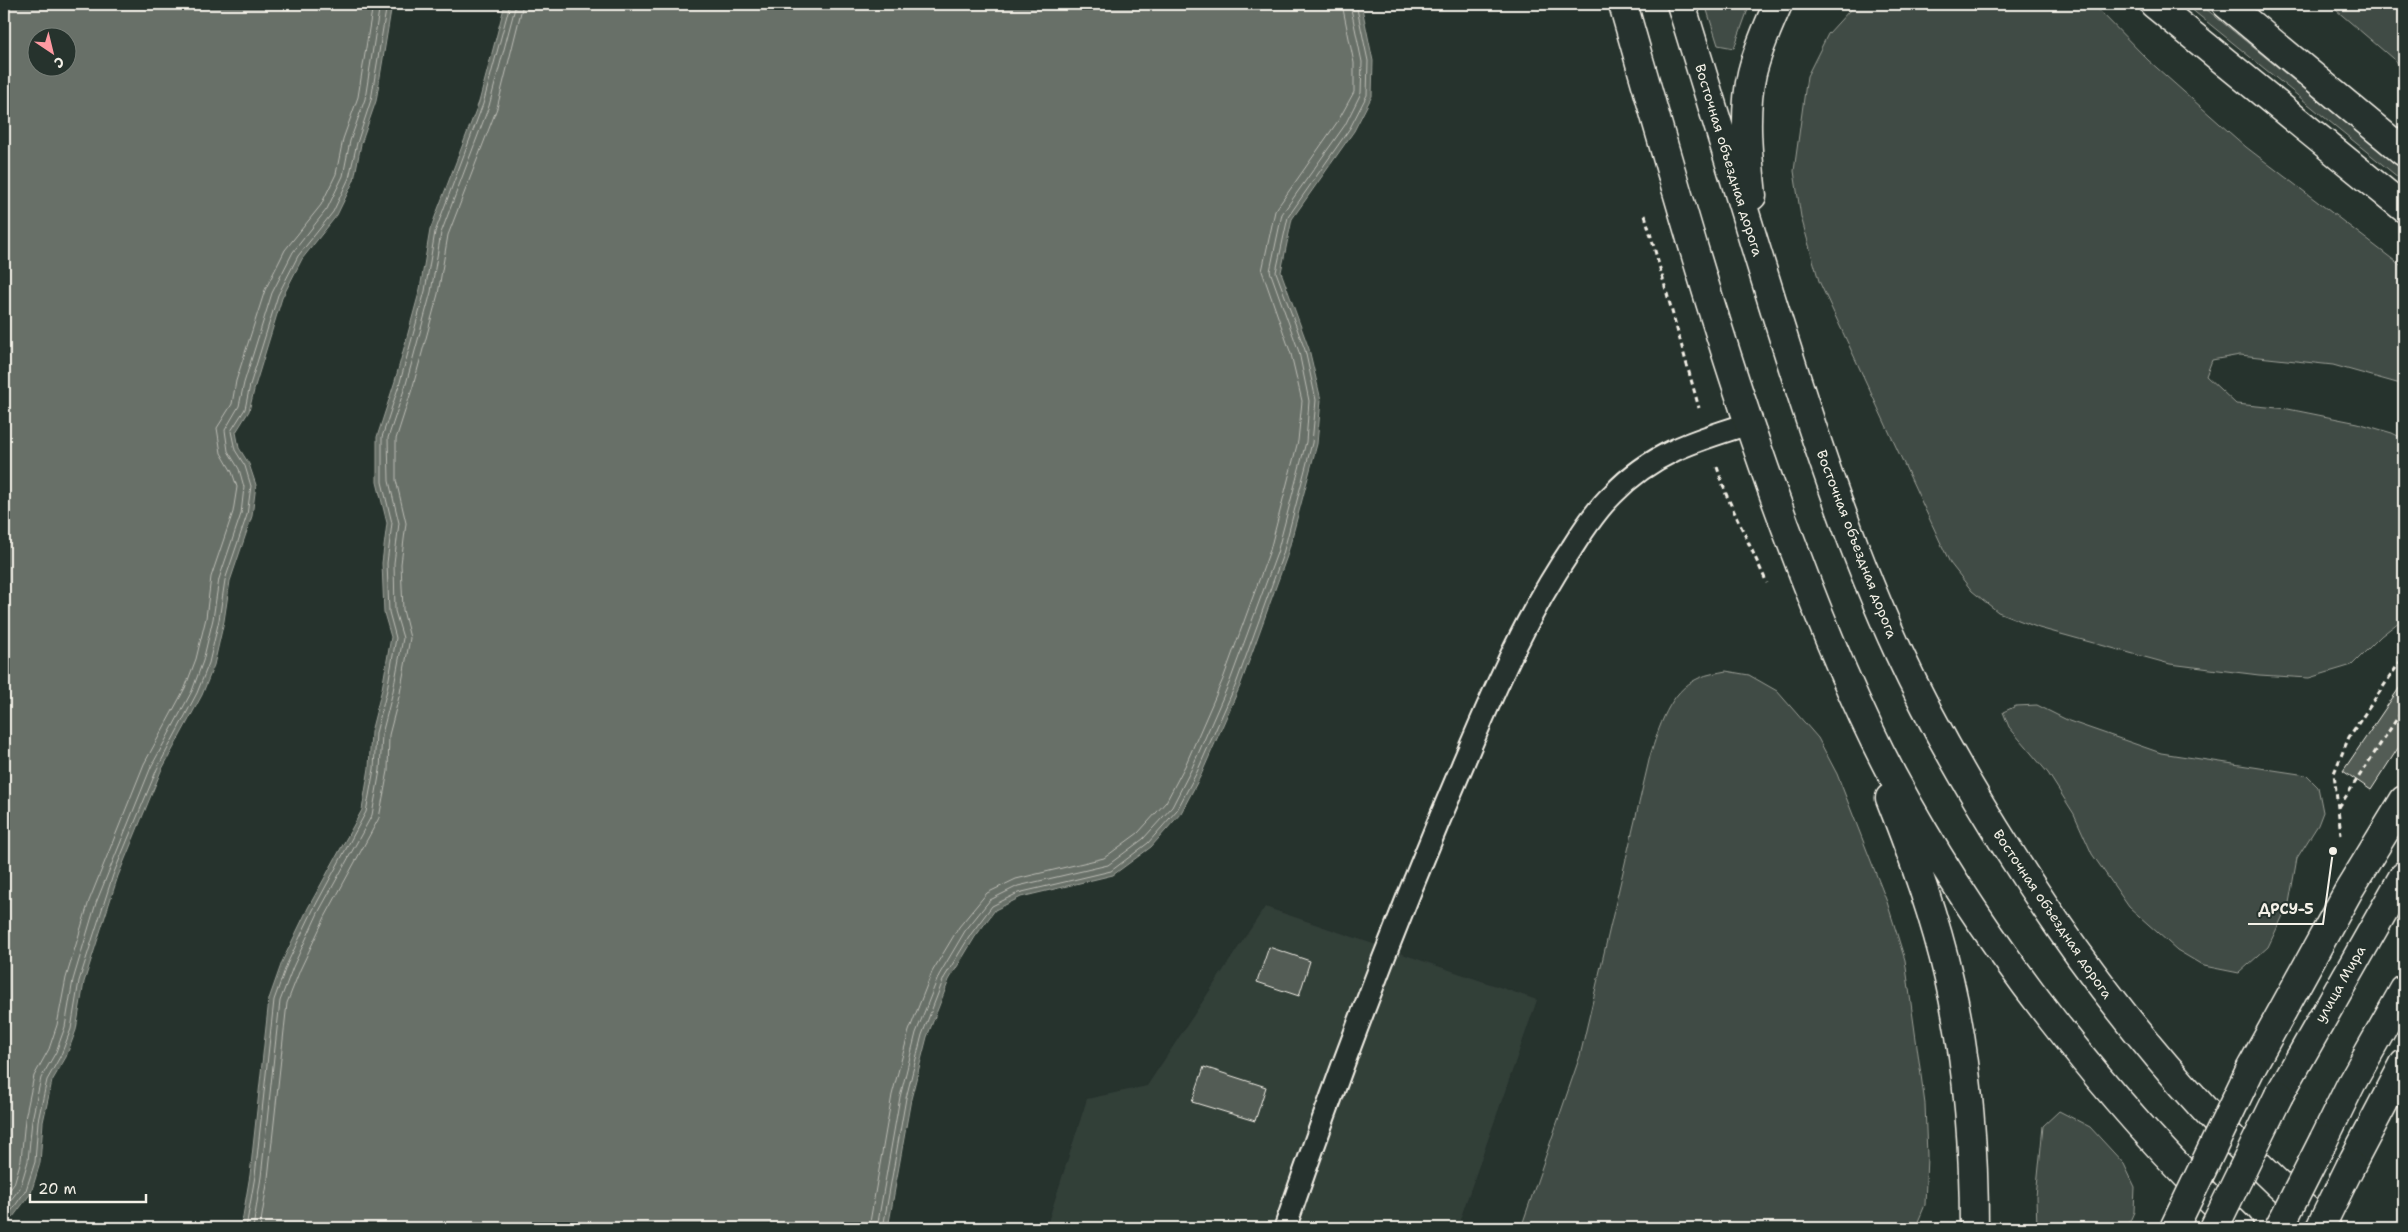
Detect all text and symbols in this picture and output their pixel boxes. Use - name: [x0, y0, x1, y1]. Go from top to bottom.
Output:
- north arrow: [28, 28, 78, 78]
- text: С: [51, 53, 68, 72]
- street label: Восточная объездная дорога: [1691, 62, 1767, 259]
- street label: Восточная объездная дорога: [1813, 447, 1901, 641]
- street label: Восточная объездная дорога: [1990, 826, 2117, 1002]
- callout: ДРСУ-5: [2248, 894, 2323, 924]
- text: ДРСУ-5: [2258, 899, 2314, 919]
- street label: улица Мира: [2311, 942, 2370, 1026]
- scale bar: [30, 1172, 146, 1204]
- text: 20 m: [38, 1179, 77, 1199]

